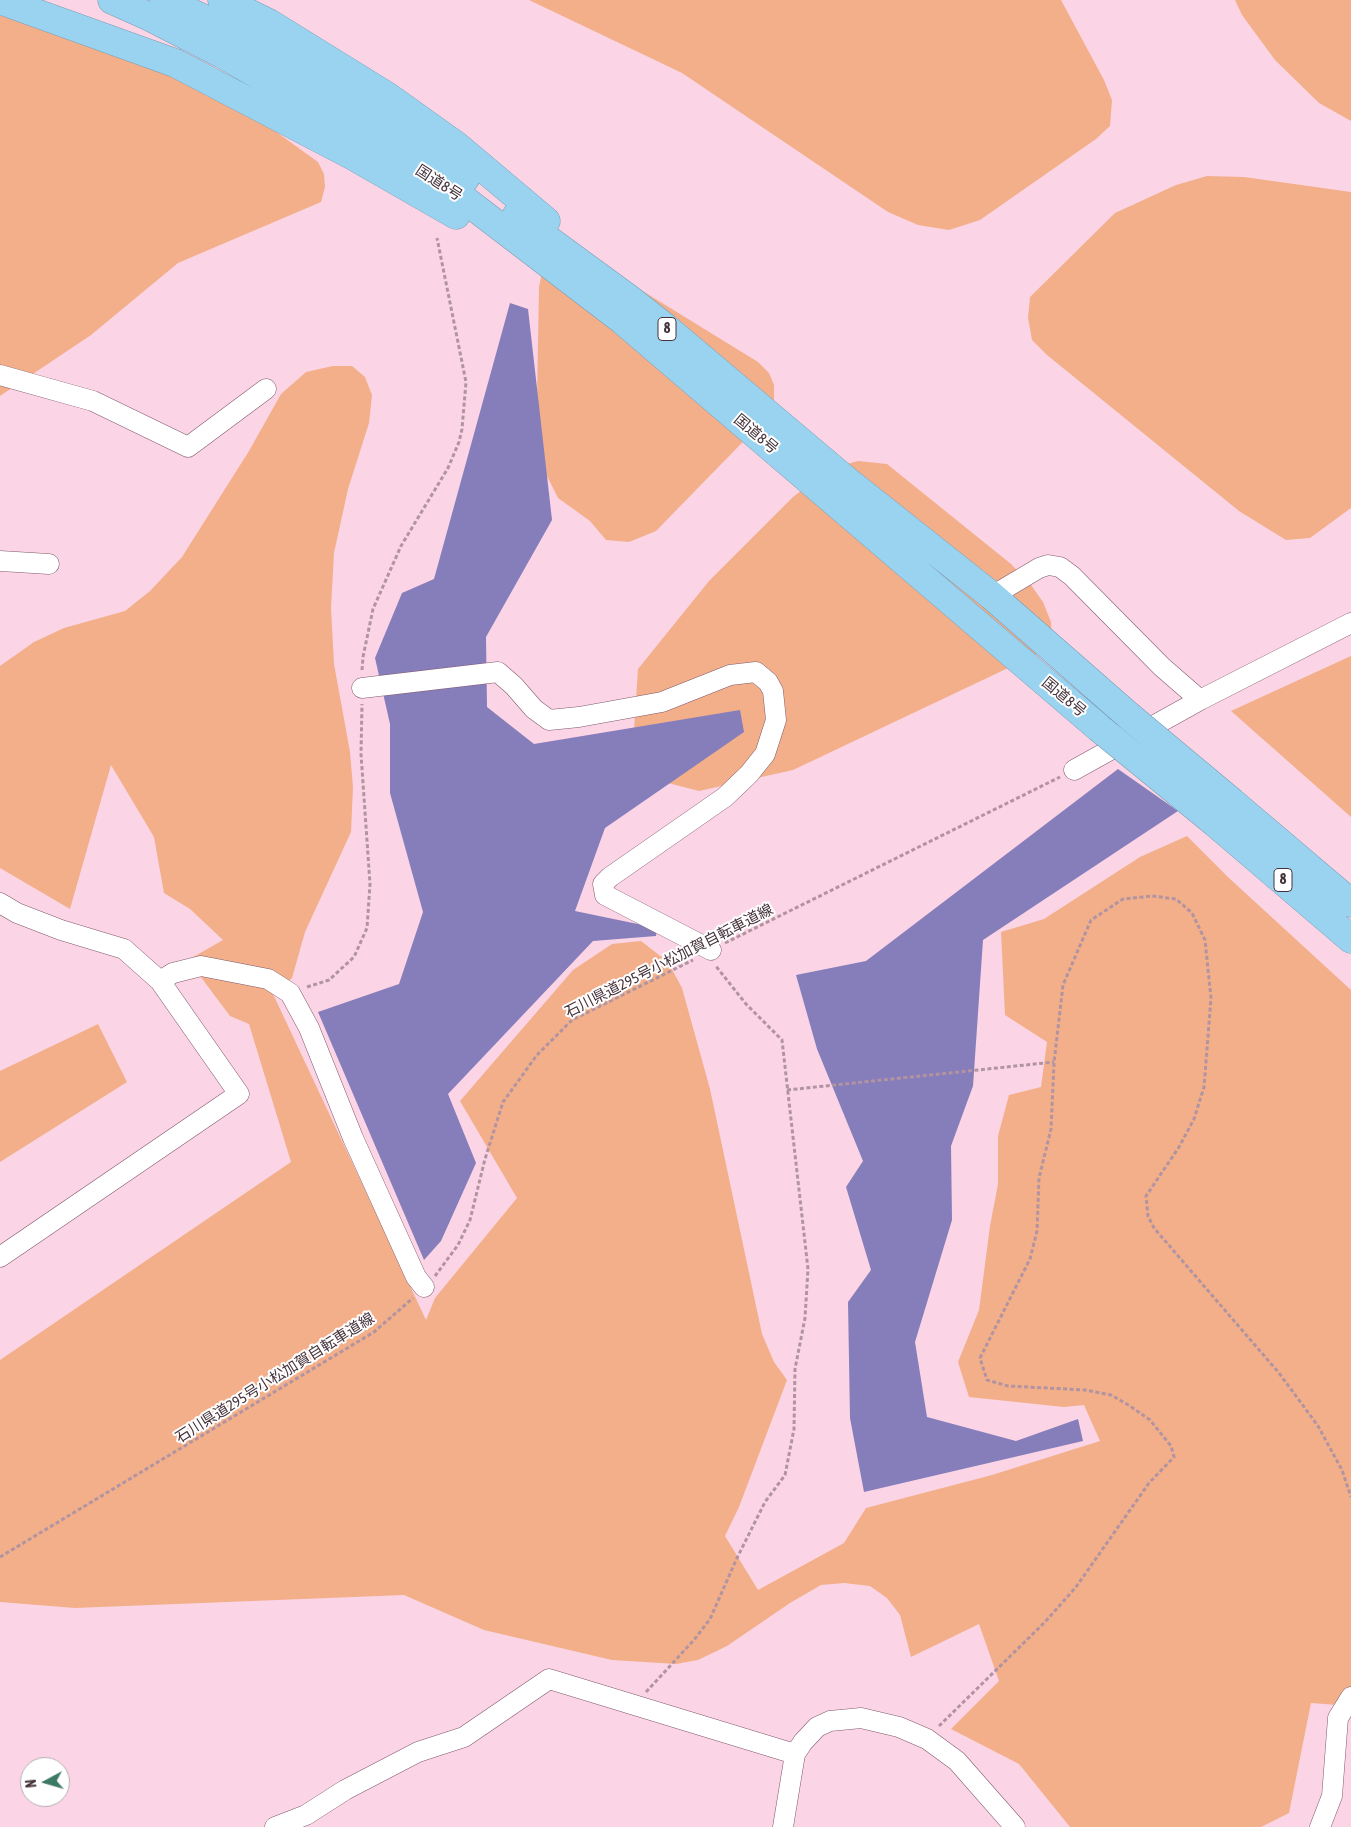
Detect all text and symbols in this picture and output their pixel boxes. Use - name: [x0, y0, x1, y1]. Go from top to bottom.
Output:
- street label: 国道8号: [412, 161, 466, 205]
- road number: 8: [658, 318, 676, 340]
- street label: 国道8号: [730, 410, 782, 458]
- street label: 国道8号: [1038, 673, 1090, 721]
- road number: 8: [1274, 868, 1292, 892]
- street label: 石川県道295号小松加賀自転車道線: [562, 901, 776, 1021]
- street label: 石川県道295号小松加賀自転車道線: [172, 1309, 378, 1447]
- north arrow: [20, 1757, 70, 1807]
- text: N: [23, 1779, 39, 1788]

